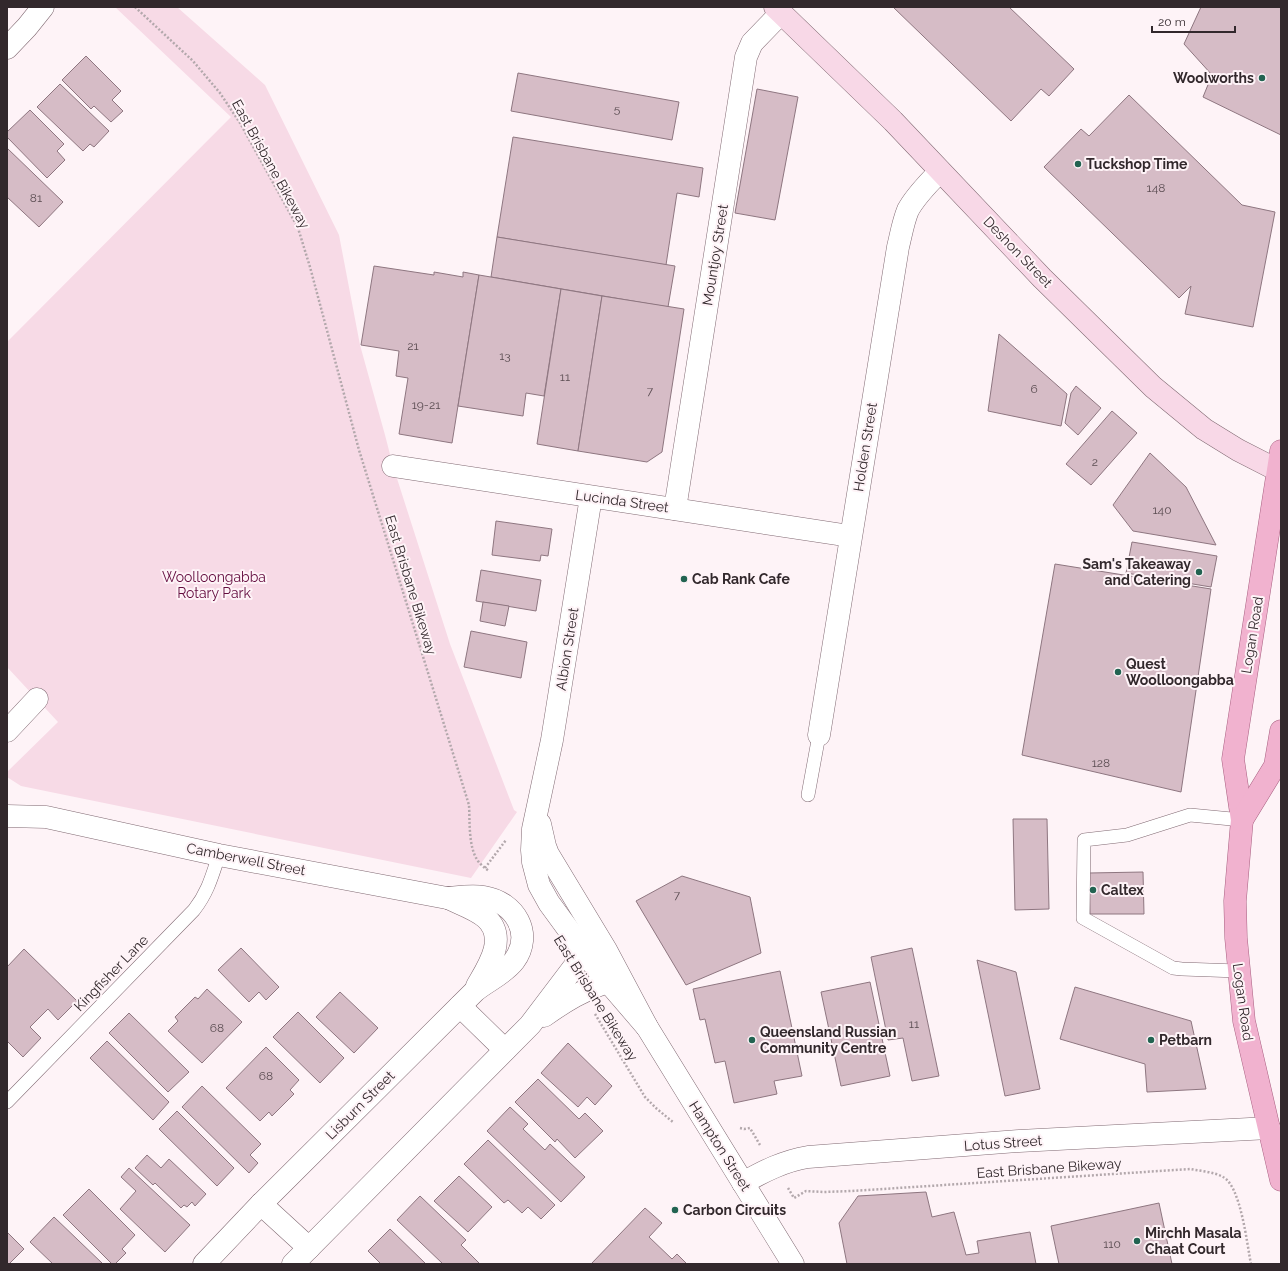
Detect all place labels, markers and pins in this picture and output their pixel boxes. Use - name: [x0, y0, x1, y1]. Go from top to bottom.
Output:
- place label: Woolworths: [1173, 70, 1254, 86]
- marker: Woolworths: [1257, 73, 1267, 83]
- place label: Tuckshop Time: [1086, 156, 1188, 172]
- marker: Tuckshop Time: [1073, 159, 1083, 169]
- place label: Sam's Takeaway and Catering: [1082, 556, 1191, 588]
- marker: Sam's Takeaway and Catering: [1194, 567, 1204, 577]
- place label: Cab Rank Cafe: [692, 571, 790, 587]
- marker: Cab Rank Cafe: [679, 574, 689, 584]
- place label: Quest Woolloongabba: [1126, 656, 1234, 688]
- marker: Quest Woolloongabba: [1113, 667, 1123, 677]
- place label: Caltex: [1101, 882, 1144, 898]
- marker: Caltex: [1088, 885, 1098, 895]
- place label: Queensland Russian Community Centre: [760, 1024, 896, 1056]
- place label: Petbarn: [1159, 1032, 1212, 1048]
- marker: Queensland Russian Community Centre: [747, 1035, 757, 1045]
- marker: Petbarn: [1146, 1035, 1156, 1045]
- place label: Carbon Circuits: [683, 1202, 786, 1218]
- marker: Carbon Circuits: [670, 1205, 680, 1215]
- place label: Mirchh Masala Chaat Court: [1145, 1225, 1242, 1257]
- marker: Mirchh Masala Chaat Court: [1132, 1236, 1142, 1246]

